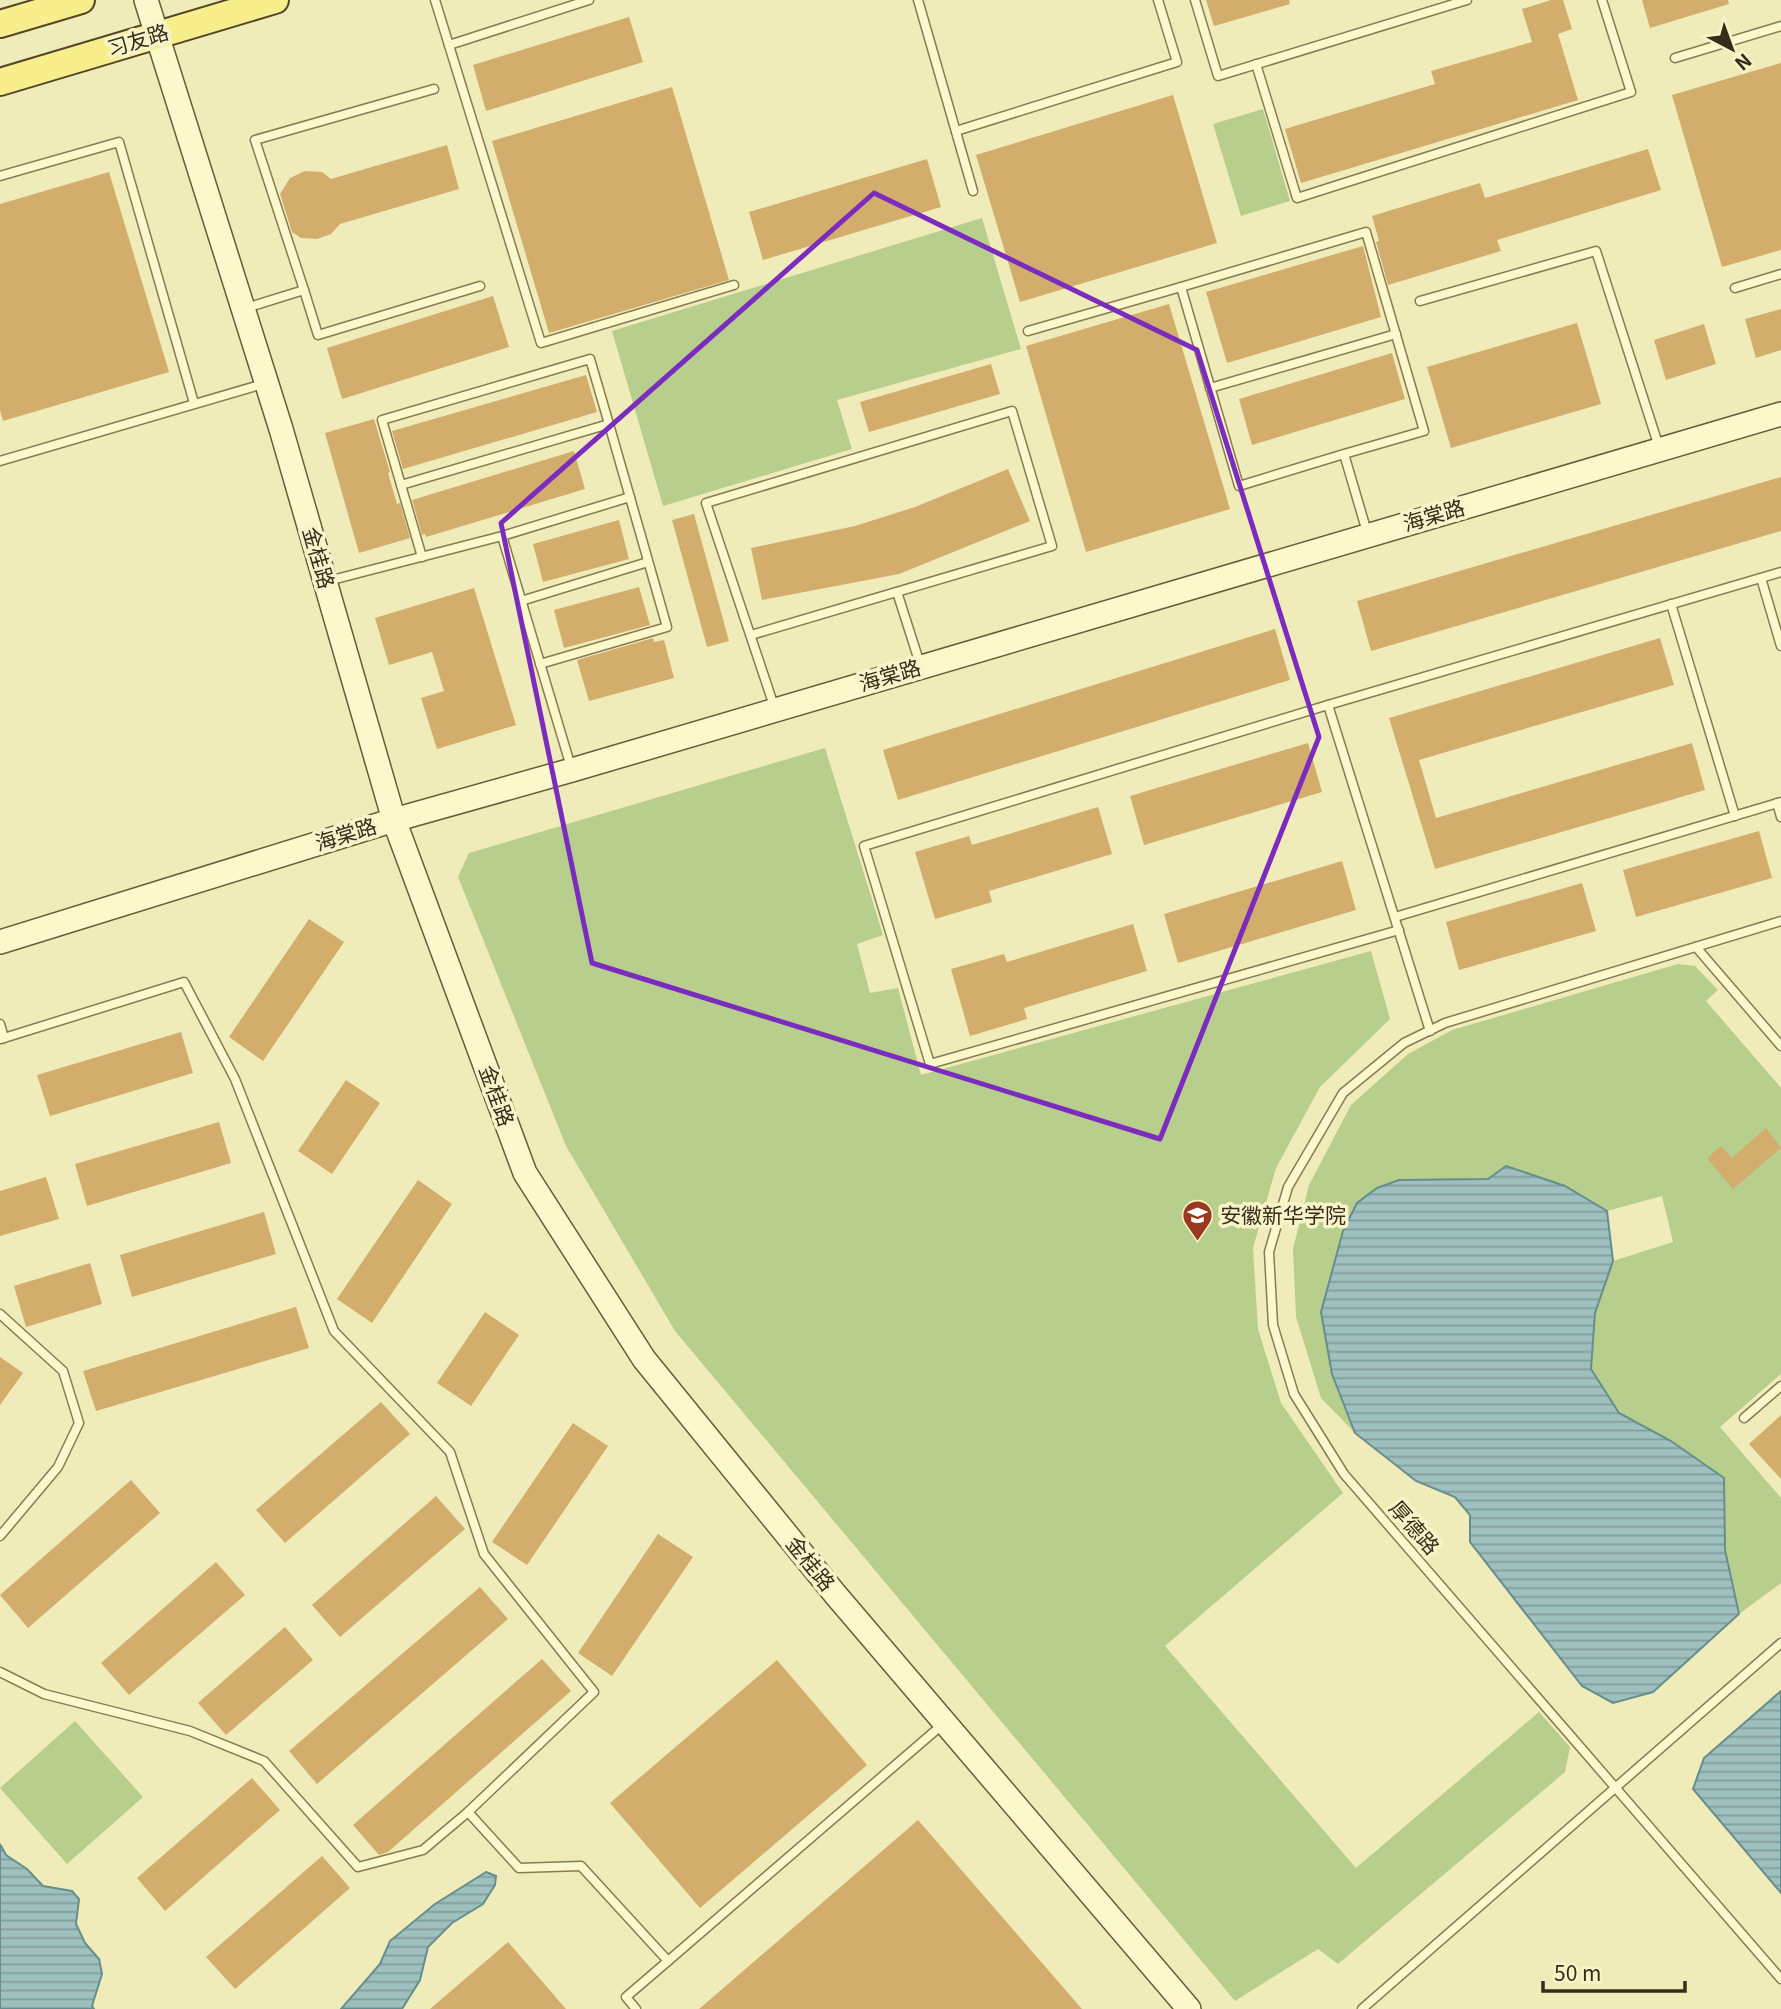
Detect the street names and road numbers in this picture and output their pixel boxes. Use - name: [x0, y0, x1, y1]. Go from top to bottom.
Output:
- street label: 习友路: [103, 16, 172, 63]
- street label: 海棠路: [1399, 491, 1468, 537]
- street label: 金桂路: [297, 523, 343, 592]
- street label: 海棠路: [855, 651, 924, 697]
- street label: 海棠路: [311, 810, 380, 857]
- street label: 金桂路: [473, 1061, 523, 1130]
- street label: 厚德路: [1384, 1493, 1447, 1560]
- street label: 金桂路: [780, 1529, 843, 1597]

